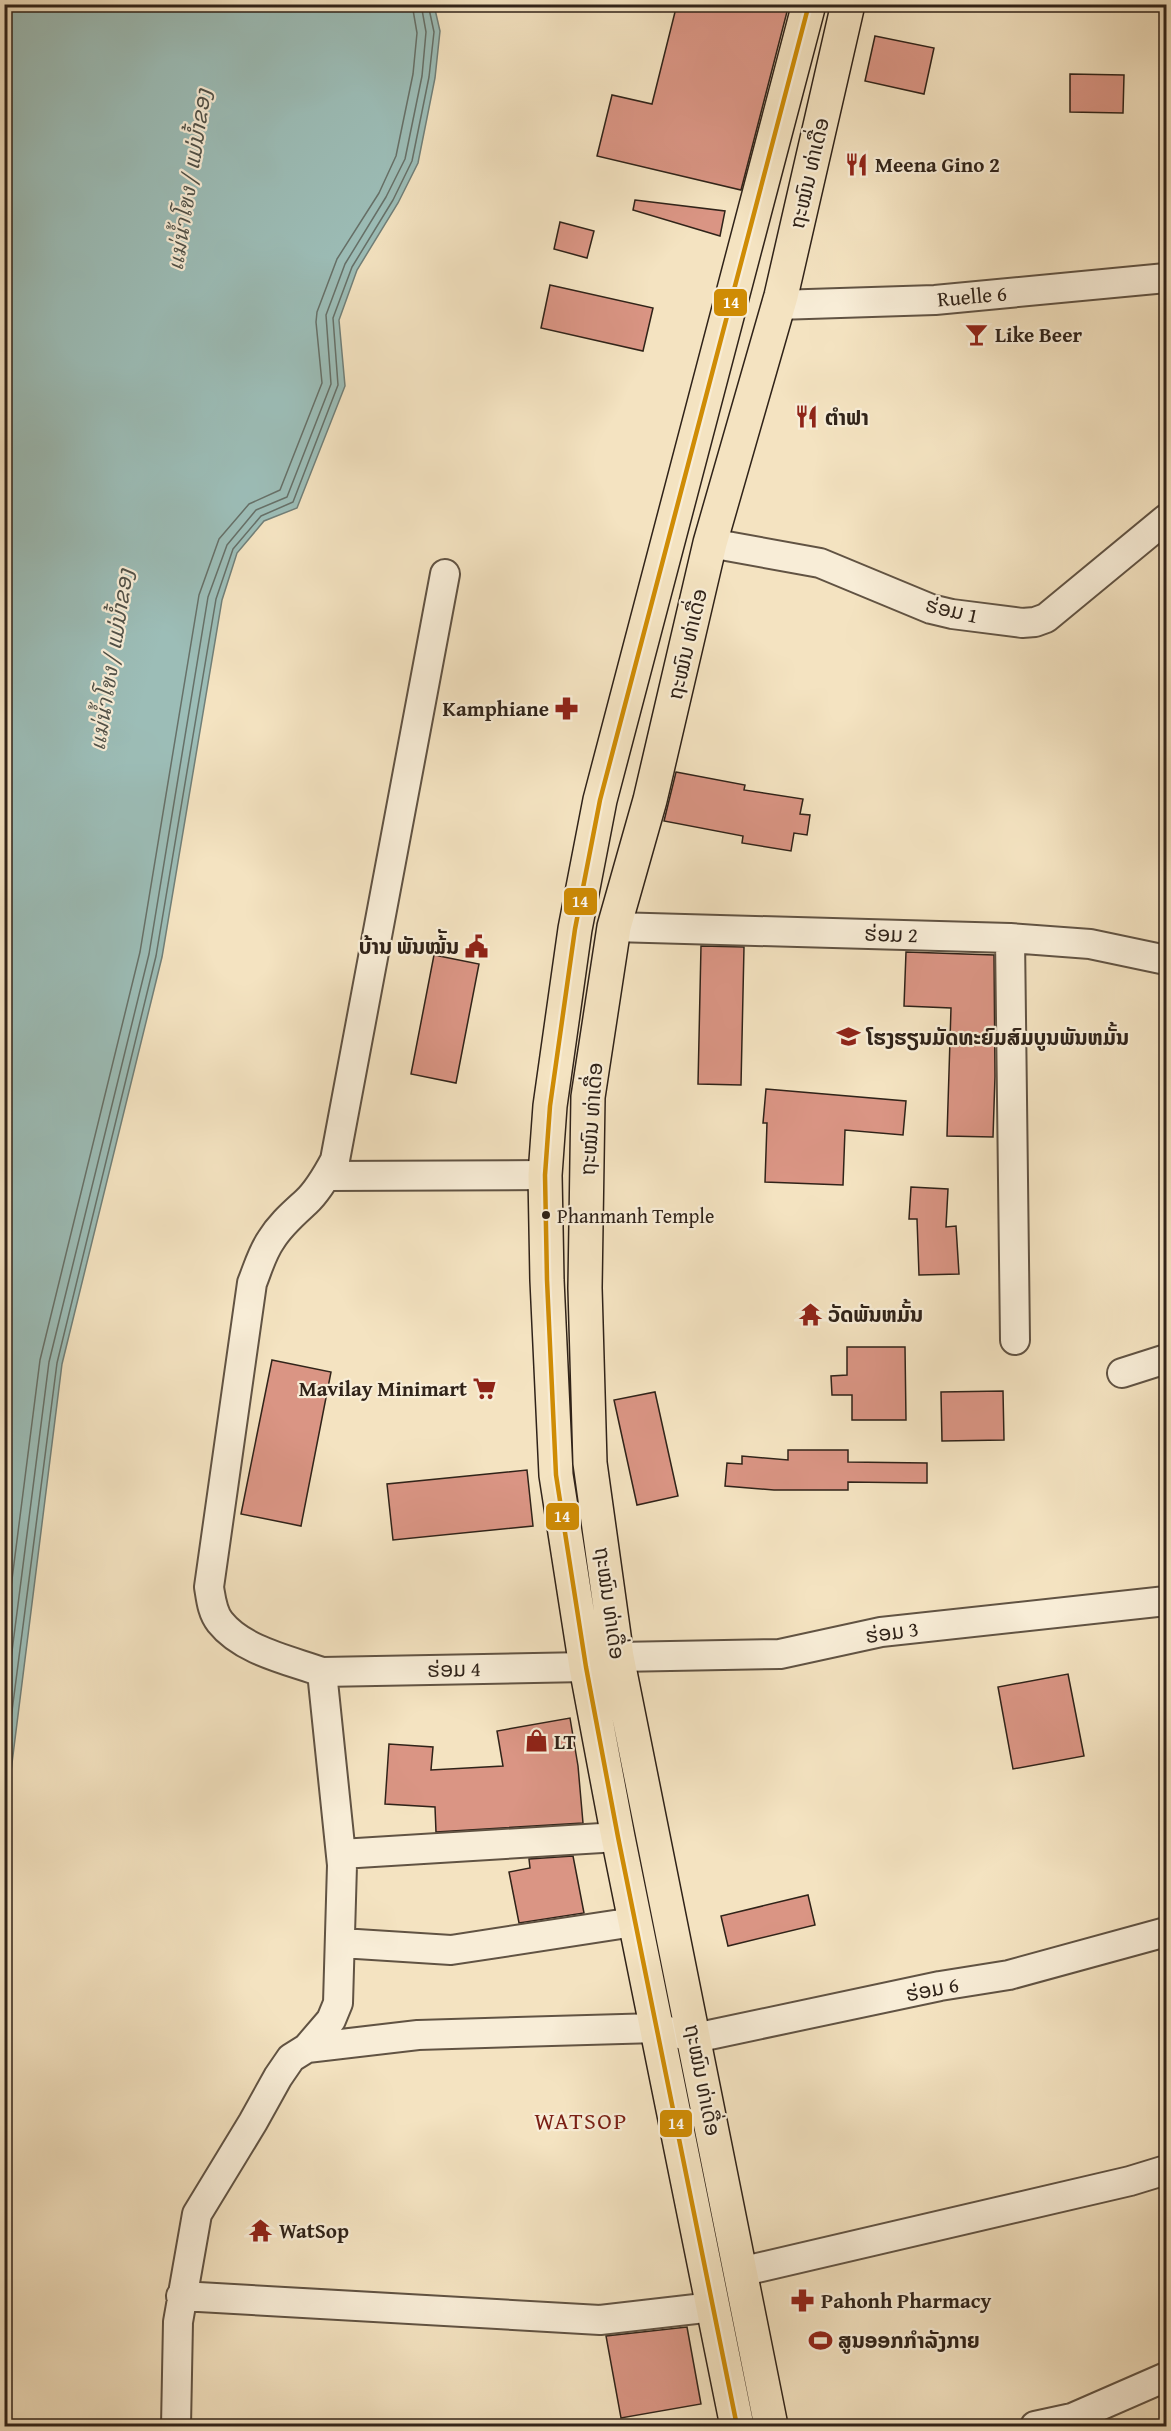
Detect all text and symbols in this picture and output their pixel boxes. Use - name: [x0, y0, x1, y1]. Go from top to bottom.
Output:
- water label: แม่น้ำโขง / ແມ່ນ້ຳຂອງ: [159, 86, 219, 273]
- street label: ຖະໝົນ ທ່າເດື່ອ: [781, 114, 837, 232]
- place label: Meena Gino 2: [875, 149, 1000, 180]
- restaurant icon: Meena Gino 2: [844, 151, 870, 177]
- street label: Ruelle 6: [936, 278, 1008, 314]
- line badge: 14: [713, 288, 748, 317]
- text: 14: [723, 290, 739, 314]
- place label: Like Beer: [995, 319, 1082, 350]
- bar icon: Like Beer: [964, 321, 990, 347]
- place label: ຕຳຟາ: [825, 402, 869, 433]
- restaurant icon: ຕຳຟາ: [794, 404, 820, 430]
- water label: แม่น้ำโขง / ແມ່ນ້ຳຂອງ: [81, 566, 141, 753]
- street label: ຖະໝົນ ທ່າເດື່ອ: [659, 585, 715, 703]
- street label: ຮ່ອມ 1: [922, 589, 982, 631]
- place label: Kamphiane: [443, 693, 549, 724]
- pharmacy icon: Kamphiane: [554, 695, 580, 721]
- line badge: 14: [563, 887, 598, 916]
- text: 14: [572, 889, 588, 913]
- street label: ຮ່ອມ 2: [864, 918, 918, 950]
- place label: ບ້ານ ພັນໝ້ັນ: [359, 929, 459, 962]
- public building icon: ບ້ານ ພັນໝ້ັນ: [464, 933, 490, 959]
- place label: ໂຮງຮຽນມັດທະຍົມສົມບູນພັນຫມັ້ນ: [865, 1021, 1129, 1053]
- school or university icon: ໂຮງຮຽນມັດທະຍົມສົມບູນພັນຫມັ້ນ: [835, 1024, 861, 1050]
- street label: ຖະໝົນ ທ່າເດື່ອ: [572, 1061, 610, 1177]
- place label: Phanmanh Temple: [557, 1201, 714, 1230]
- marker: Phanmanh Temple: [540, 1209, 552, 1221]
- place label: ວັດພັນຫມັ້ນ: [828, 1298, 923, 1330]
- temple icon: ວັດພັນຫມັ້ນ: [797, 1301, 823, 1327]
- place label: Mavilay Minimart: [299, 1373, 467, 1404]
- supermarket icon: Mavilay Minimart: [472, 1375, 498, 1401]
- line badge: 14: [545, 1502, 580, 1531]
- text: 14: [554, 1504, 570, 1528]
- street label: ຖະໝົນ ທ່າເດື່ອ: [587, 1545, 633, 1661]
- street label: ຮ່ອມ 3: [863, 1613, 921, 1651]
- street label: ຮ່ອມ 4: [427, 1653, 481, 1685]
- place label: LT: [554, 1726, 577, 1757]
- shop icon: LT: [523, 1728, 549, 1754]
- street label: ຮ່ອມ 6: [903, 1969, 961, 2009]
- street label: ຖະໝົນ ທ່າເດື່ອ: [677, 2021, 729, 2139]
- district label: WATSOP: [534, 2103, 628, 2138]
- line badge: 14: [659, 2109, 693, 2138]
- text: 14: [668, 2111, 684, 2135]
- place label: WatSop: [279, 2215, 349, 2246]
- temple icon: WatSop: [248, 2217, 274, 2243]
- place label: Pahonh Pharmacy: [821, 2285, 991, 2316]
- pharmacy icon: Pahonh Pharmacy: [790, 2287, 816, 2313]
- place label: ສູນອອກກຳລັງກາຍ: [838, 2325, 980, 2356]
- sports icon: ສູນອອກກຳລັງກາຍ: [807, 2327, 833, 2353]

